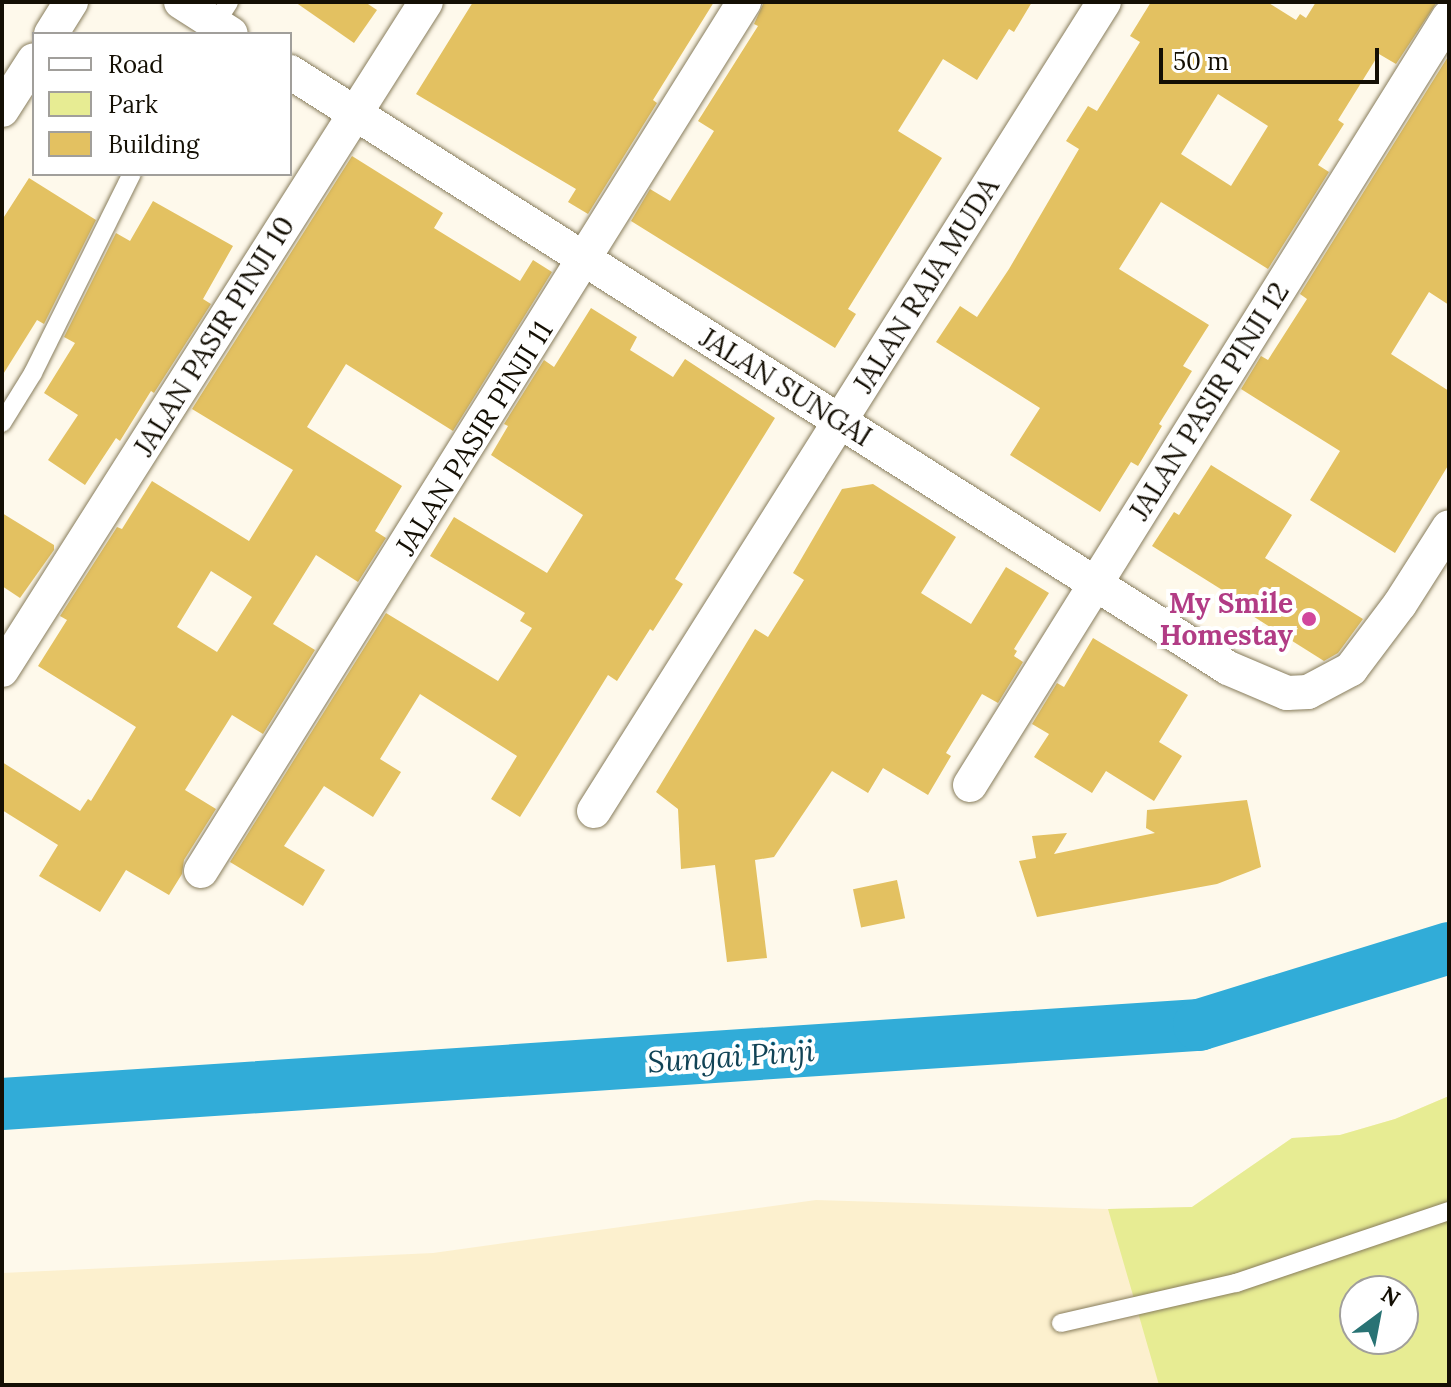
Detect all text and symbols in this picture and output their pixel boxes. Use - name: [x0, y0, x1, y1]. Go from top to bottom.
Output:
- legend: [32, 32, 292, 176]
- scale bar: [1163, 32, 1383, 82]
- text: 50 m: [1173, 46, 1229, 77]
- text: Road: [108, 49, 164, 80]
- text: Park: [108, 89, 158, 120]
- text: Building: [108, 129, 199, 160]
- street label: JALAN RAJA MUDA: [846, 171, 1006, 399]
- street label: JALAN PASIR PINJI 10: [127, 210, 301, 462]
- street label: JALAN PASIR PINJI 12: [1122, 276, 1296, 526]
- street label: JALAN PASIR PINJI 11: [389, 315, 559, 561]
- street label: JALAN SUNGAI: [694, 321, 878, 453]
- place label: My Smile Homestay: [1160, 586, 1293, 652]
- marker: My Smile Homestay: [1300, 610, 1318, 628]
- water label: Sungai Pinji: [646, 1032, 816, 1080]
- north arrow: [1339, 1275, 1419, 1355]
- text: N: [1376, 1280, 1405, 1313]

